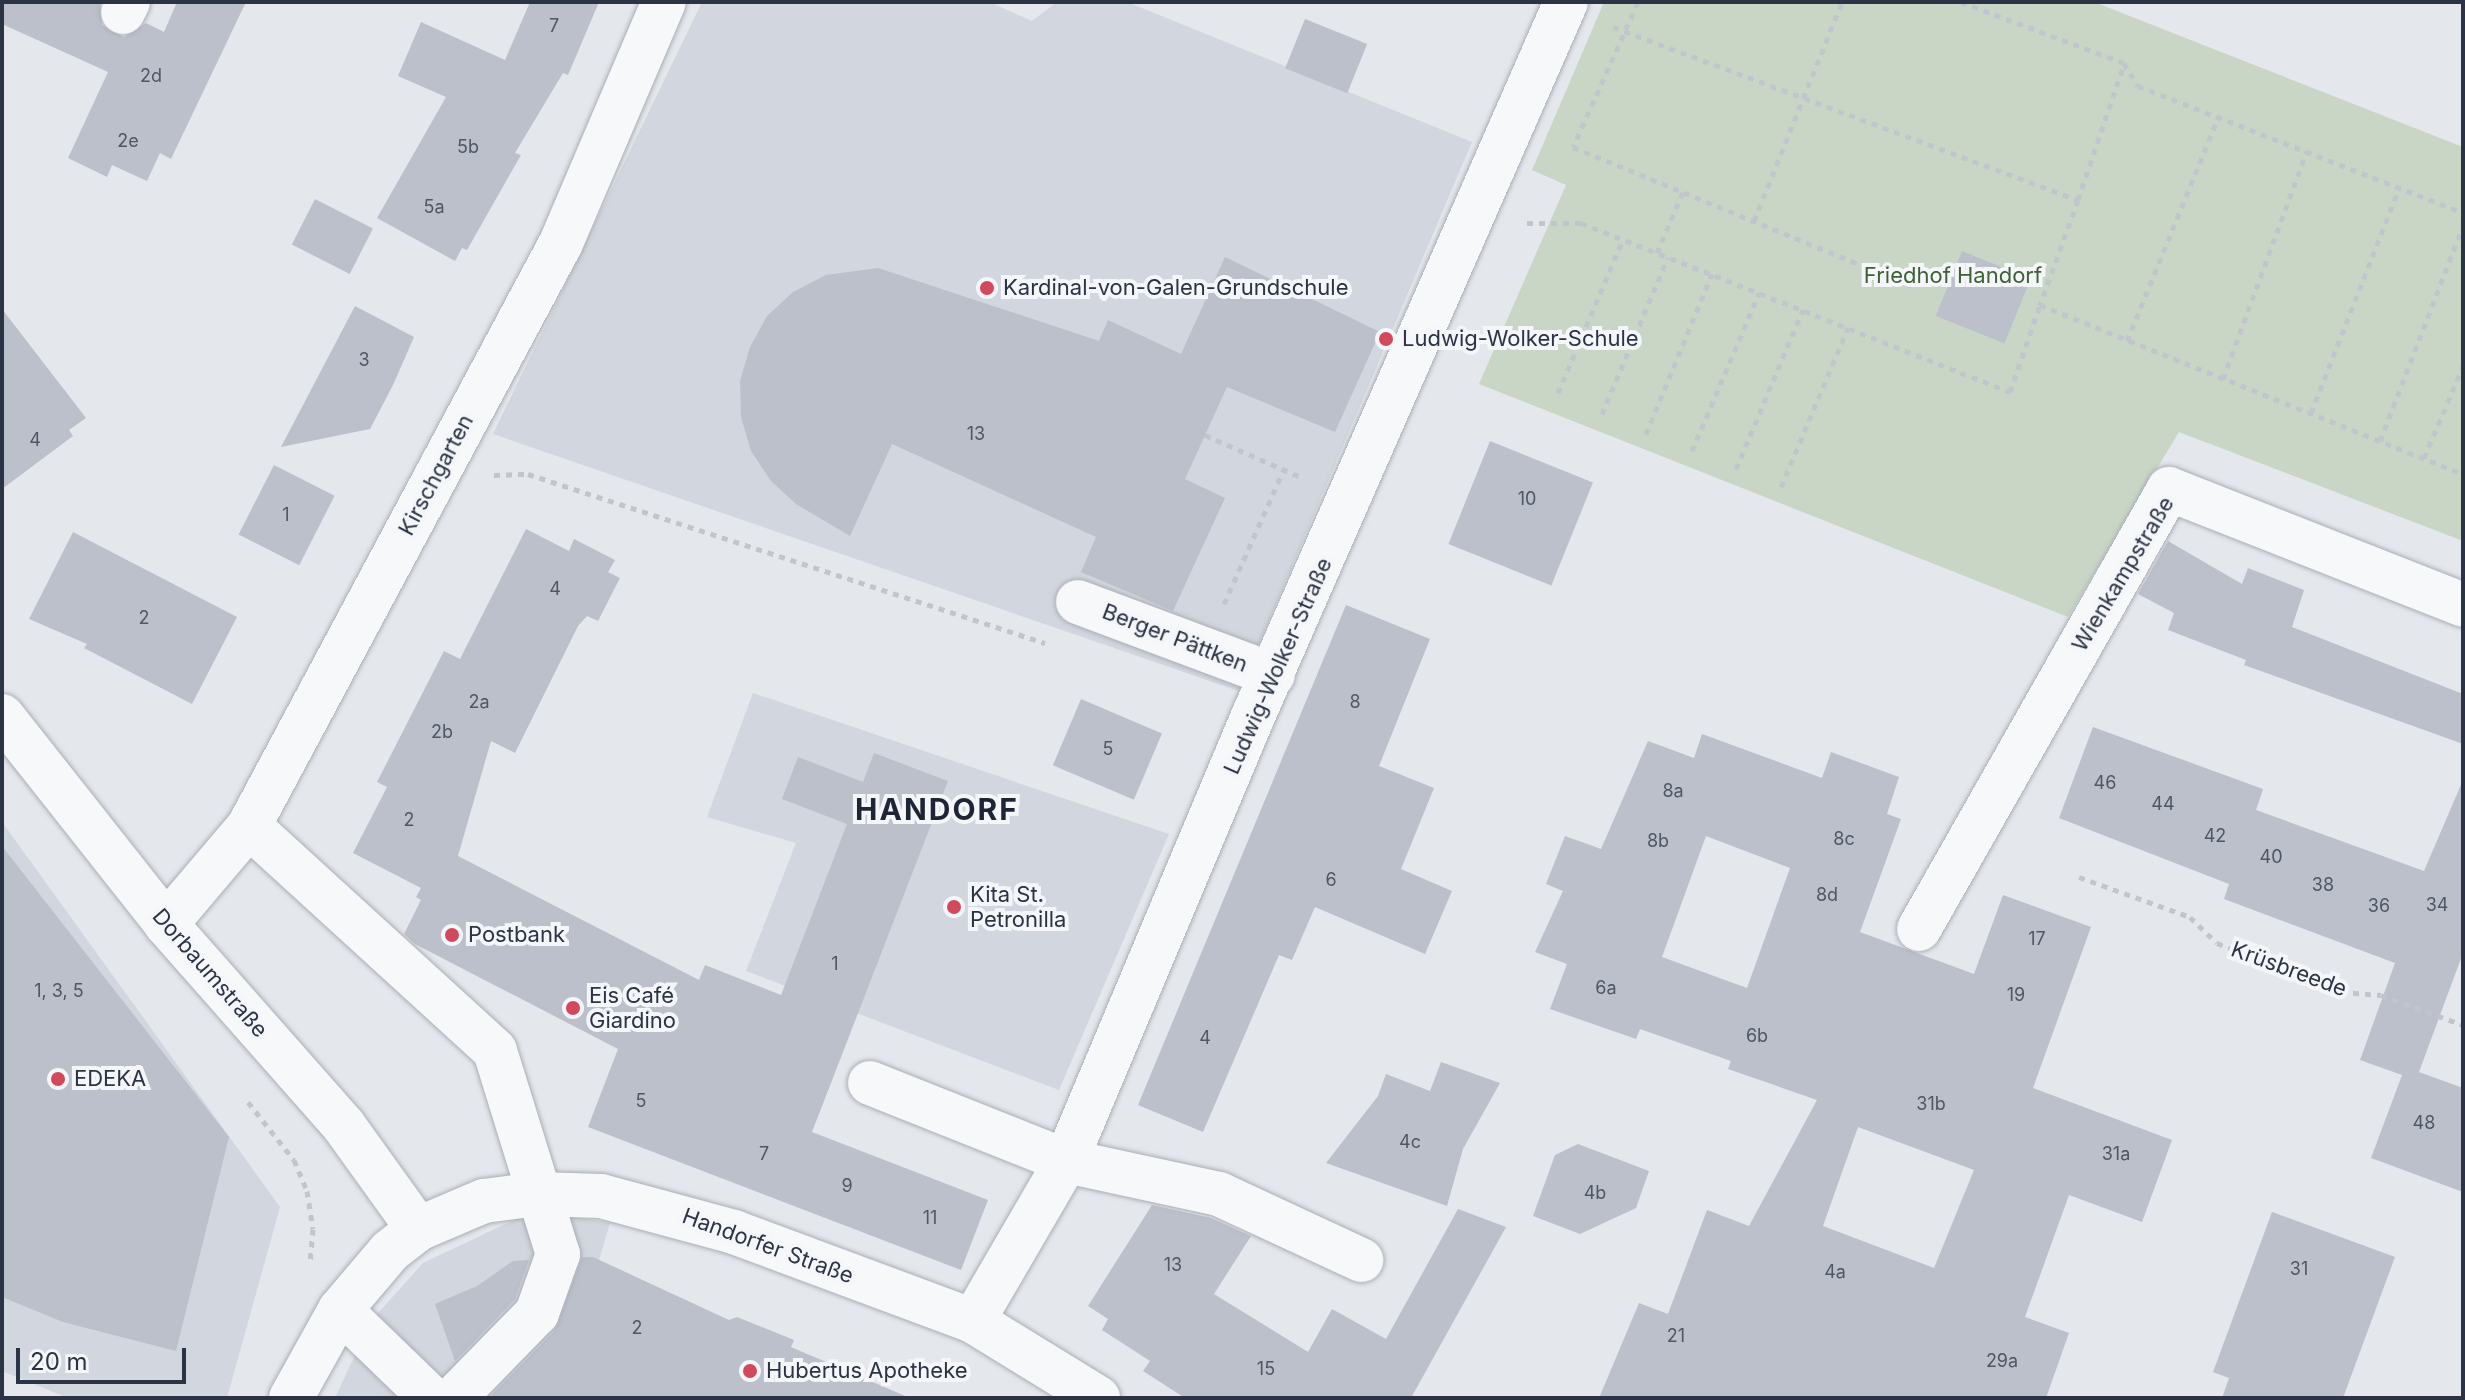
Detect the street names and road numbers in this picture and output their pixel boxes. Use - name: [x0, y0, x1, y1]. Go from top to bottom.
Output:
- street label: Kirschgarten: [393, 410, 479, 540]
- street label: Wienkampstraße: [2066, 492, 2180, 656]
- street label: Ludwig-Wolker-Straße: [1218, 554, 1338, 778]
- street label: Berger Pättken: [1099, 598, 1251, 678]
- street label: Dorbaumstraße: [147, 903, 273, 1043]
- street label: Krüsbreede: [2228, 936, 2350, 1002]
- street label: Handorfer Straße: [679, 1203, 857, 1289]

